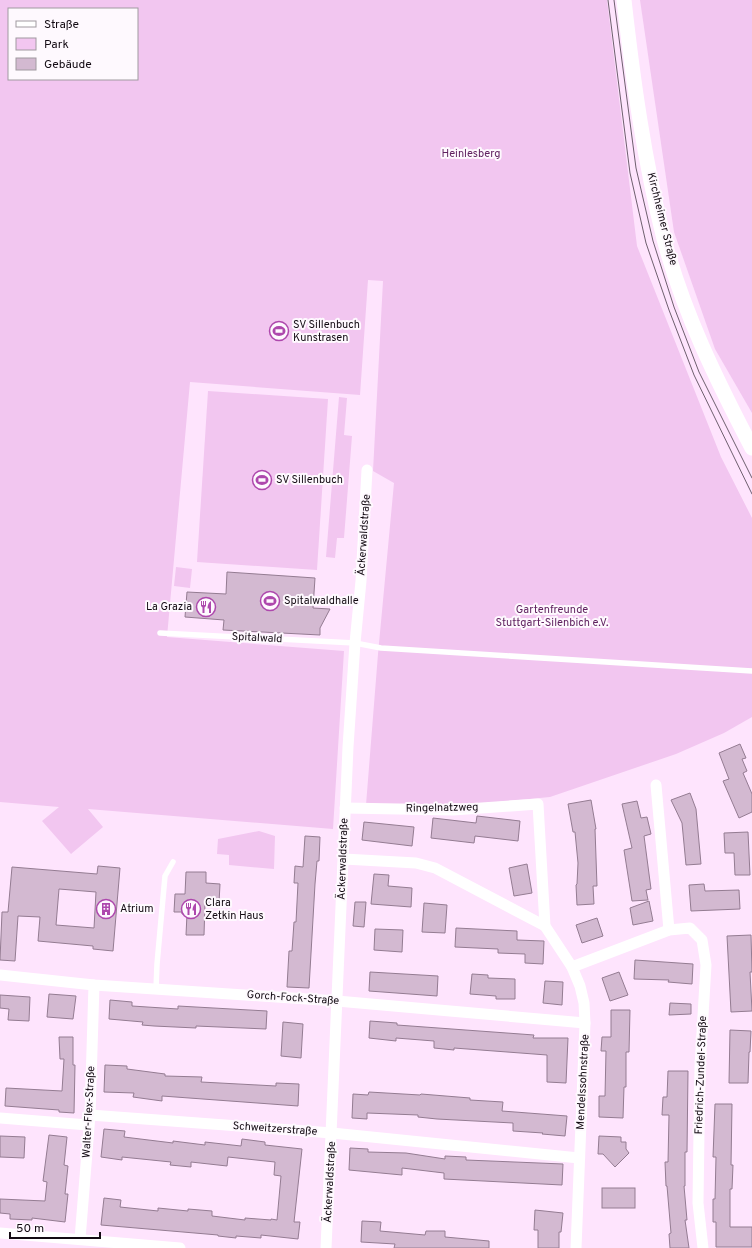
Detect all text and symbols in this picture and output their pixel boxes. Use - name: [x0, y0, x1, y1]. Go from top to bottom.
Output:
- legend: [8, 8, 138, 80]
- text: Straße: [44, 17, 79, 33]
- text: Park: [44, 37, 69, 53]
- text: Gebäude: [44, 57, 92, 73]
- park label: Heinlesberg: [441, 147, 501, 161]
- street label: Kirchheimer Straße: [644, 171, 680, 267]
- place label: SV Sillenbuch Kunstrasen: [293, 318, 360, 345]
- sports icon: SV Sillenbuch Kunstrasen: [268, 320, 290, 342]
- sports icon: SV Sillenbuch: [251, 469, 273, 491]
- place label: SV Sillenbuch: [276, 473, 343, 487]
- street label: Äckerwaldstraße: [353, 494, 374, 576]
- sports icon: Spitalwaldhalle: [259, 590, 281, 612]
- place label: Spitalwaldhalle: [284, 594, 359, 608]
- restaurant icon: La Grazia: [195, 596, 217, 618]
- place label: La Grazia: [146, 600, 192, 614]
- park label: Gartenfreunde Stuttgart-Silenbich e.V.: [496, 603, 608, 630]
- street label: Spitalwald: [231, 630, 283, 646]
- street label: Ringelnatzweg: [405, 800, 479, 816]
- street label: Äckerwaldstraße: [334, 818, 351, 900]
- place label: Clara Zetkin Haus: [205, 896, 264, 923]
- building icon: Atrium: [95, 898, 117, 920]
- restaurant icon: Clara Zetkin Haus: [180, 898, 202, 920]
- place label: Atrium: [120, 902, 154, 916]
- street label: Gorch-Fock-Straße: [246, 988, 340, 1008]
- street label: Friedrich-Zundel-Straße: [692, 1015, 710, 1135]
- street label: Mendelssohnstraße: [574, 1034, 592, 1130]
- street label: Walter-Flex-Straße: [80, 1065, 98, 1158]
- street label: Schweitzerstraße: [232, 1119, 318, 1139]
- street label: Äckerwaldstraße: [320, 1141, 339, 1223]
- scale bar: [10, 1214, 100, 1240]
- text: 50 m: [16, 1221, 44, 1237]

